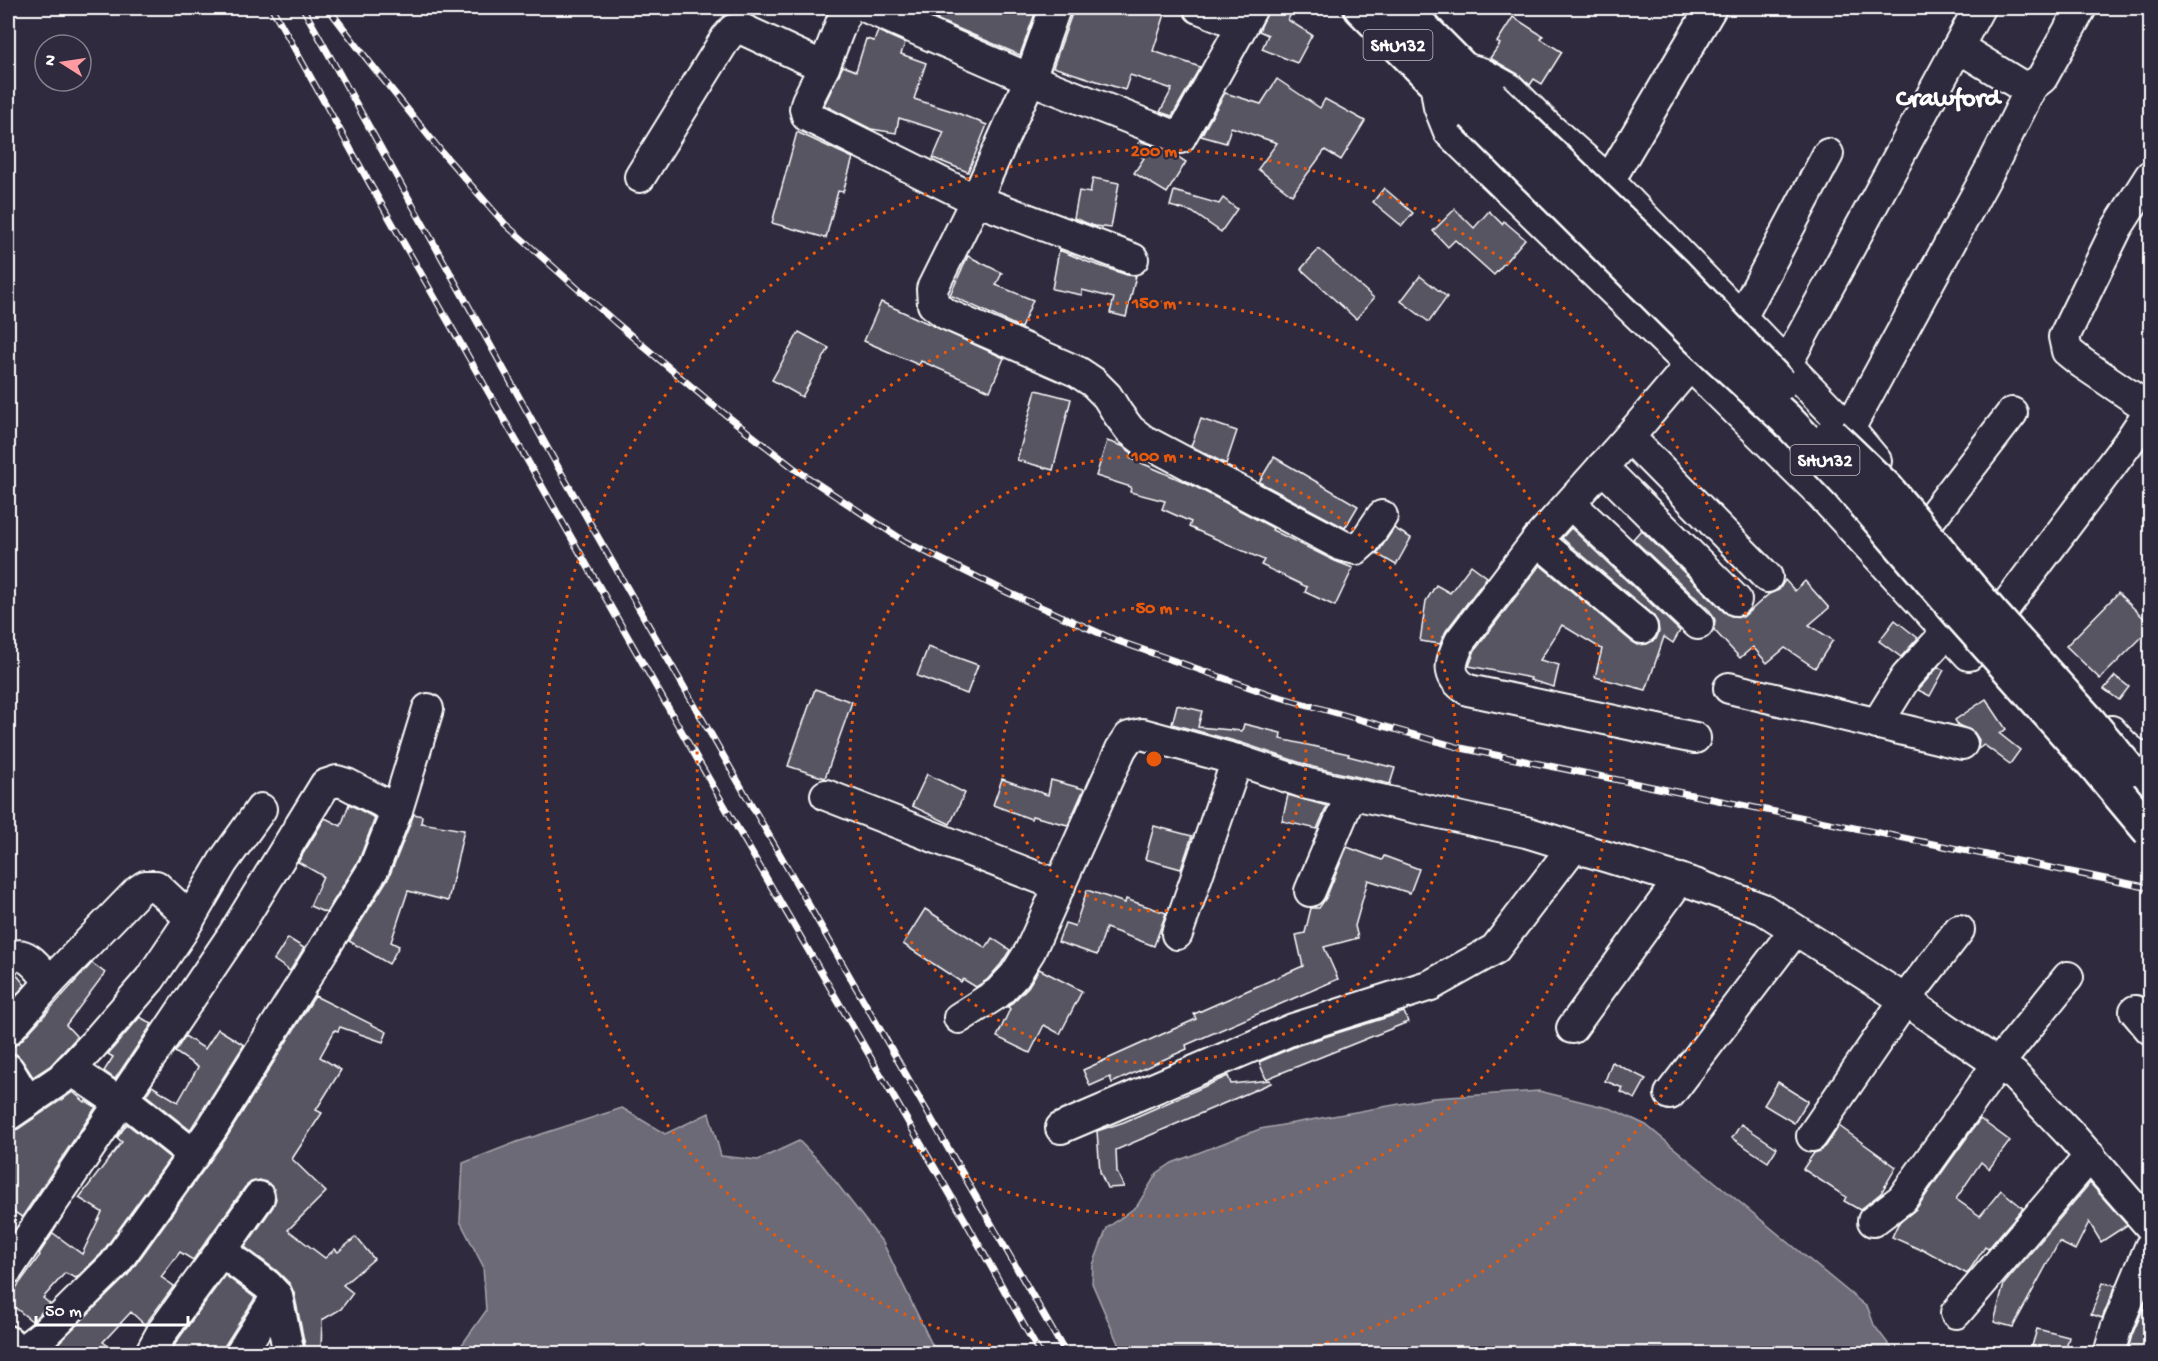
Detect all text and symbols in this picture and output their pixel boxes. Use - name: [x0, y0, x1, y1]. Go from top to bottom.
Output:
- road number: SHU132: [1364, 30, 1432, 60]
- north arrow: [33, 33, 93, 93]
- text: N: [41, 53, 62, 68]
- district label: Crawford: [1896, 85, 2003, 116]
- text: 200 m: [1131, 142, 1177, 163]
- text: 150 m: [1131, 294, 1176, 315]
- road number: SHU132: [1790, 445, 1860, 475]
- text: 100 m: [1131, 447, 1177, 468]
- text: 50 m: [1136, 599, 1173, 620]
- centre of rings: [1144, 749, 1164, 769]
- scale bar: [36, 1289, 188, 1327]
- text: 50 m: [45, 1302, 82, 1323]

